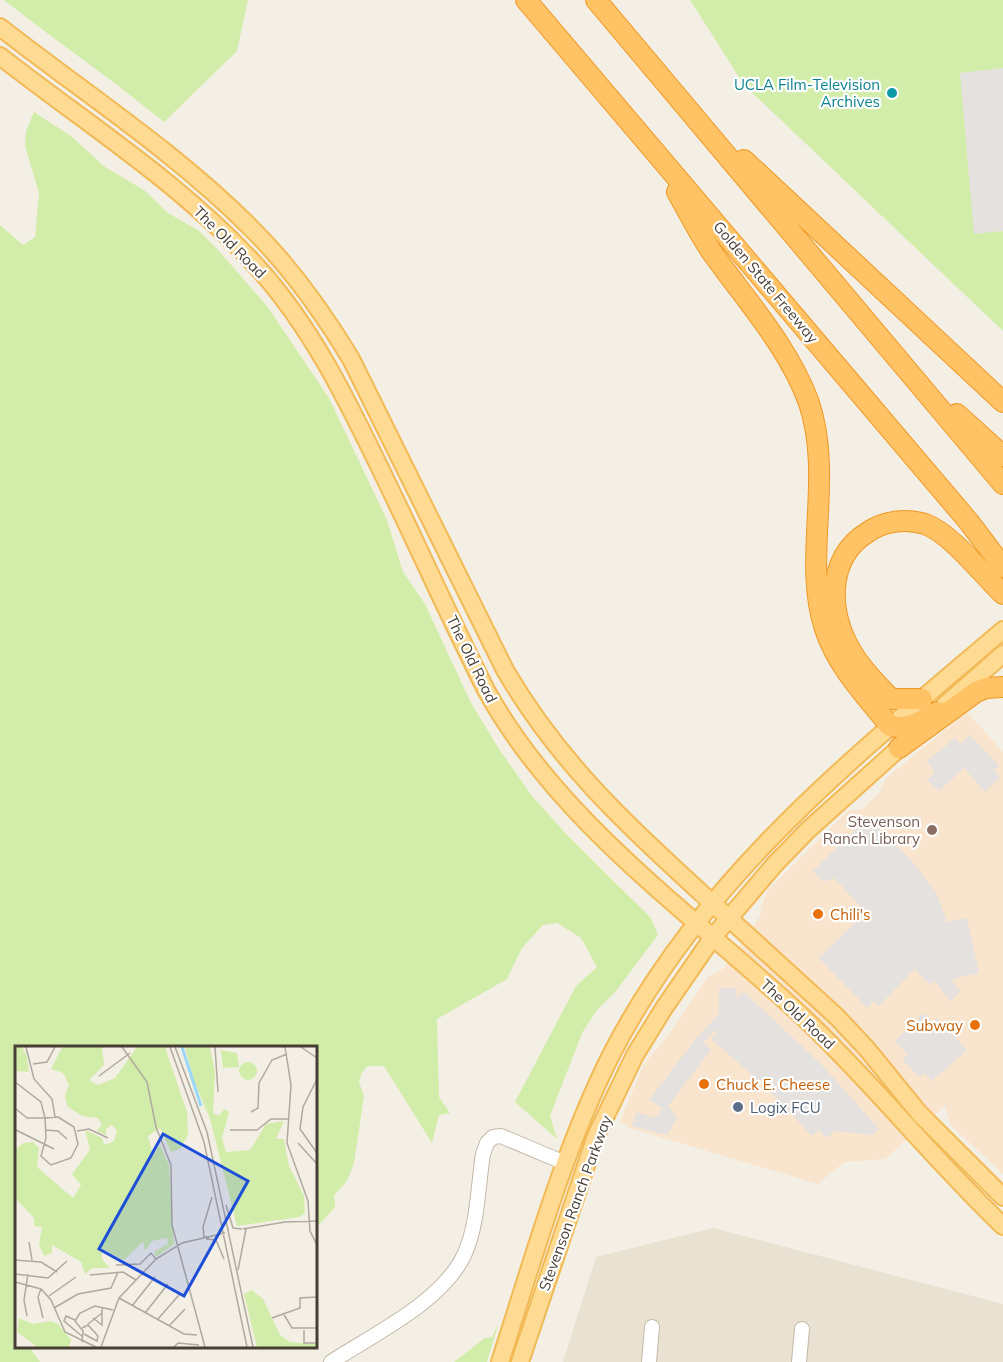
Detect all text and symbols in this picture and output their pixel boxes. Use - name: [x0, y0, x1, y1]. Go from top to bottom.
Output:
- place label: UCLA Film-Television Archives: [734, 75, 880, 111]
- marker: UCLA Film-Television Archives: [885, 86, 899, 100]
- street label: The Old Road: [190, 202, 270, 282]
- street label: Golden State Freeway: [709, 217, 823, 347]
- street label: The Old Road: [443, 612, 501, 706]
- place label: Stevenson Ranch Library: [823, 812, 920, 848]
- marker: Stevenson Ranch Library: [925, 823, 939, 837]
- place label: Chili's: [830, 905, 871, 924]
- marker: Chili's: [811, 907, 825, 921]
- street label: The Old Road: [757, 975, 839, 1053]
- place label: Subway: [906, 1016, 963, 1035]
- marker: Subway: [968, 1018, 982, 1032]
- inset map: [15, 1046, 316, 1347]
- place label: Chuck E. Cheese: [716, 1075, 830, 1094]
- marker: Chuck E. Cheese: [697, 1077, 711, 1091]
- place label: Logix FCU: [750, 1098, 821, 1117]
- marker: Logix FCU: [731, 1100, 745, 1114]
- street label: Stevenson Ranch Parkway: [534, 1113, 616, 1293]

